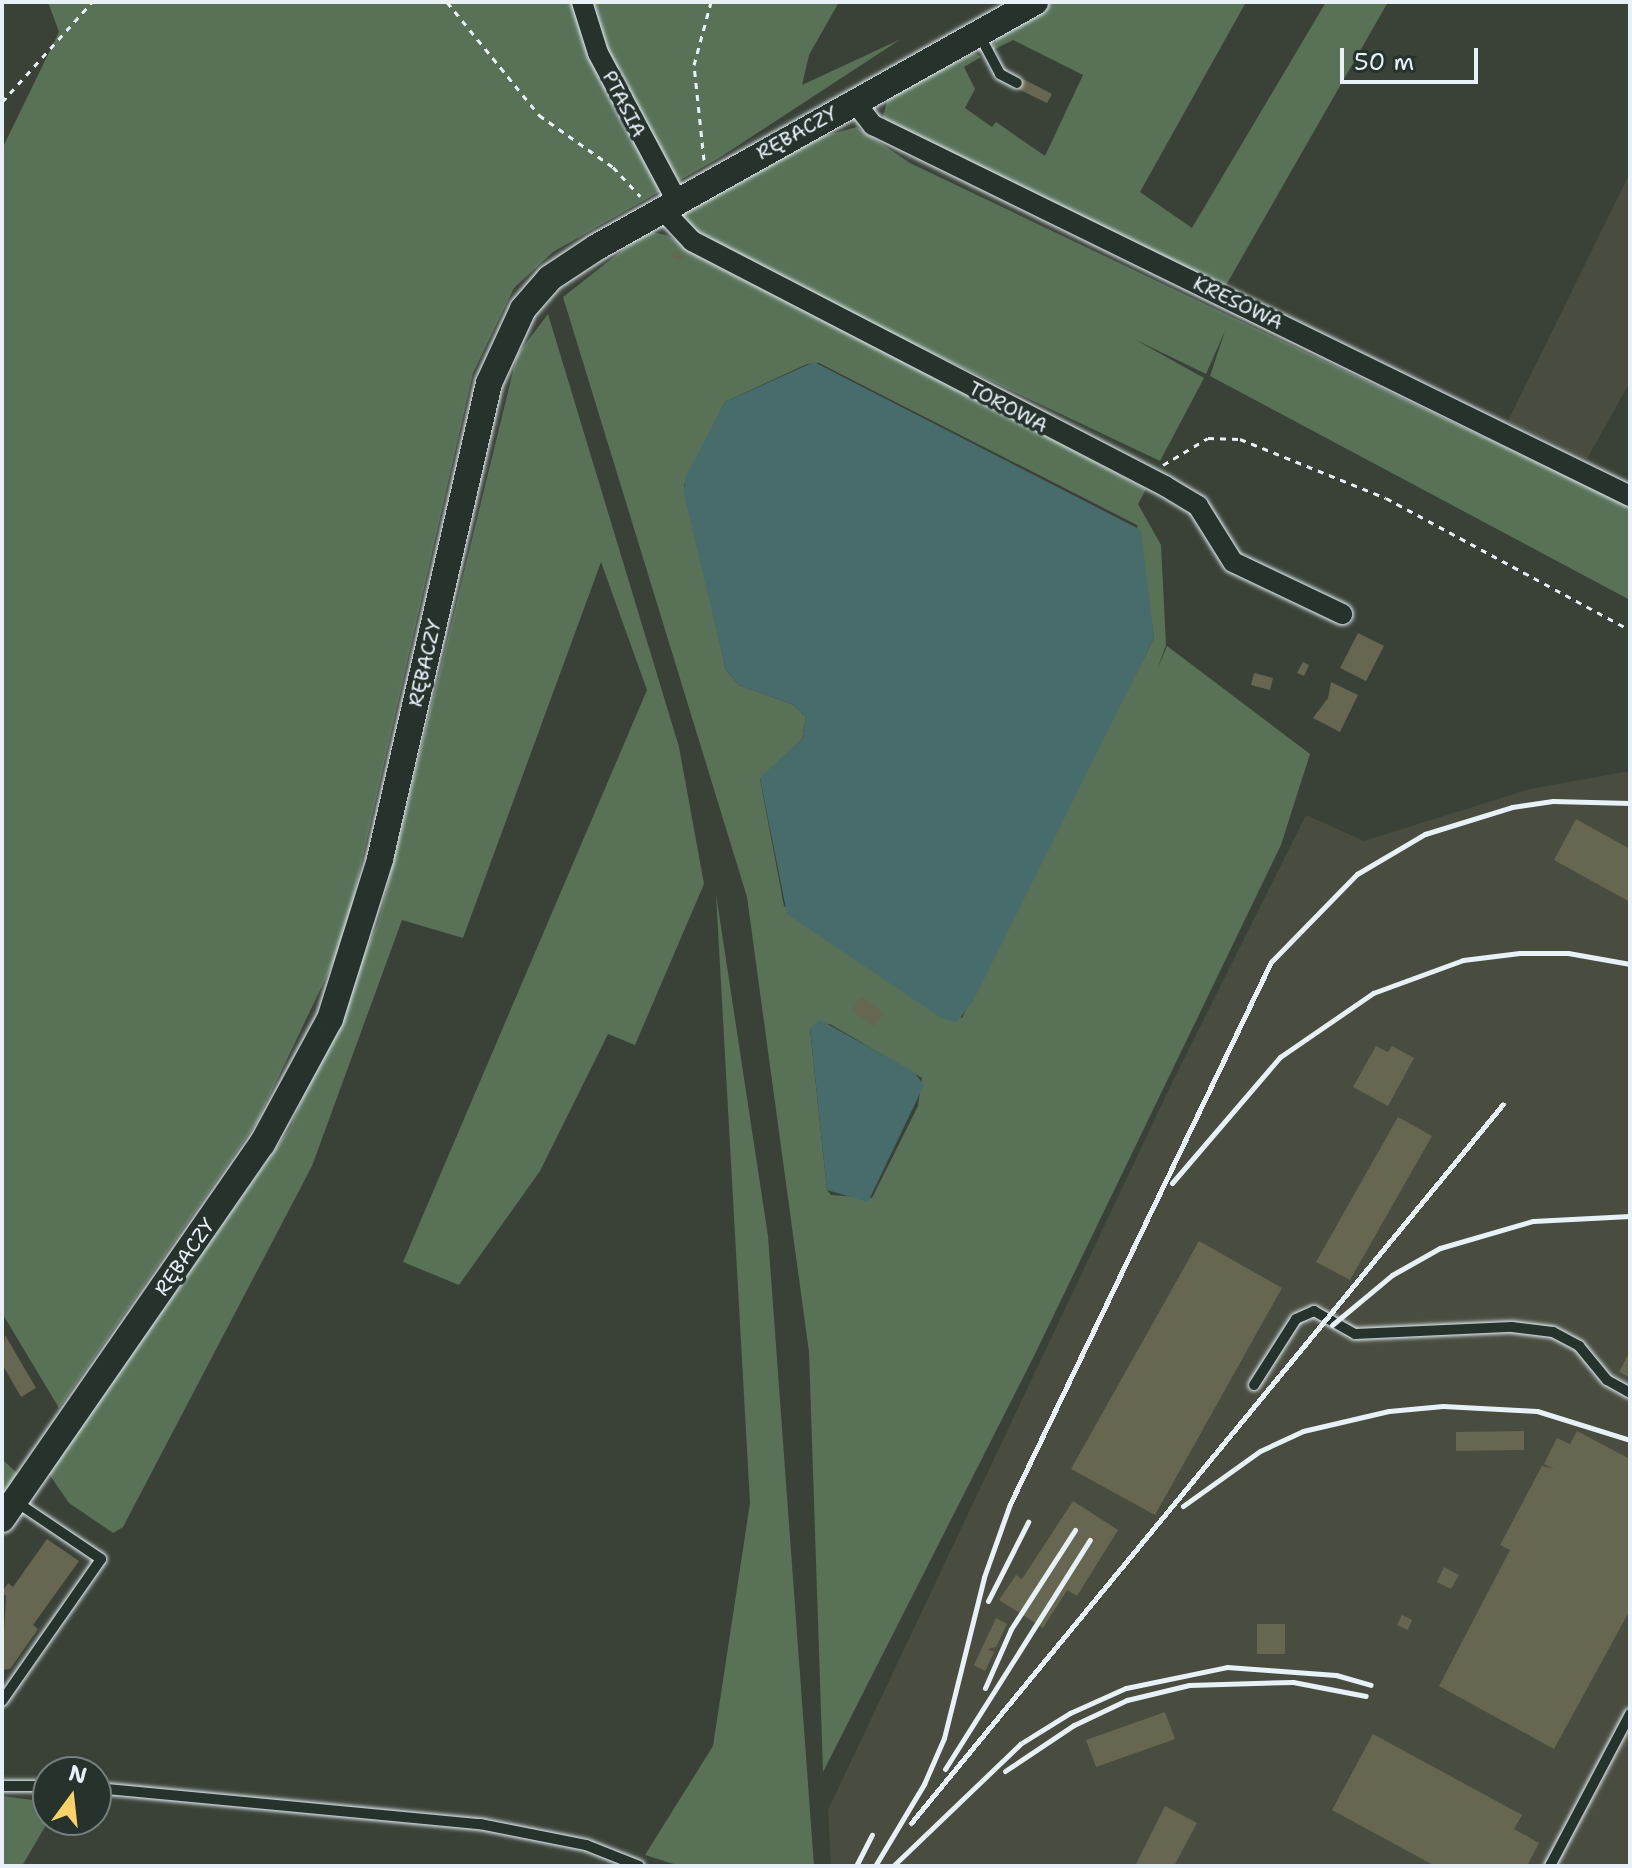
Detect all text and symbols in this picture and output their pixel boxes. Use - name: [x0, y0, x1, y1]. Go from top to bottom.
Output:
- scale bar: [1344, 32, 1482, 82]
- text: 50 m: [1354, 46, 1414, 78]
- street label: PTASIA: [597, 67, 651, 141]
- street label: RĘBACZY: [752, 101, 842, 165]
- street label: KRESOWA: [1189, 271, 1287, 335]
- street label: TOROWA: [964, 376, 1052, 438]
- street label: RĘBACZY: [403, 617, 447, 709]
- street label: RĘBACZY: [150, 1214, 220, 1300]
- north arrow: [32, 1756, 112, 1836]
- text: N: [66, 1758, 90, 1791]

